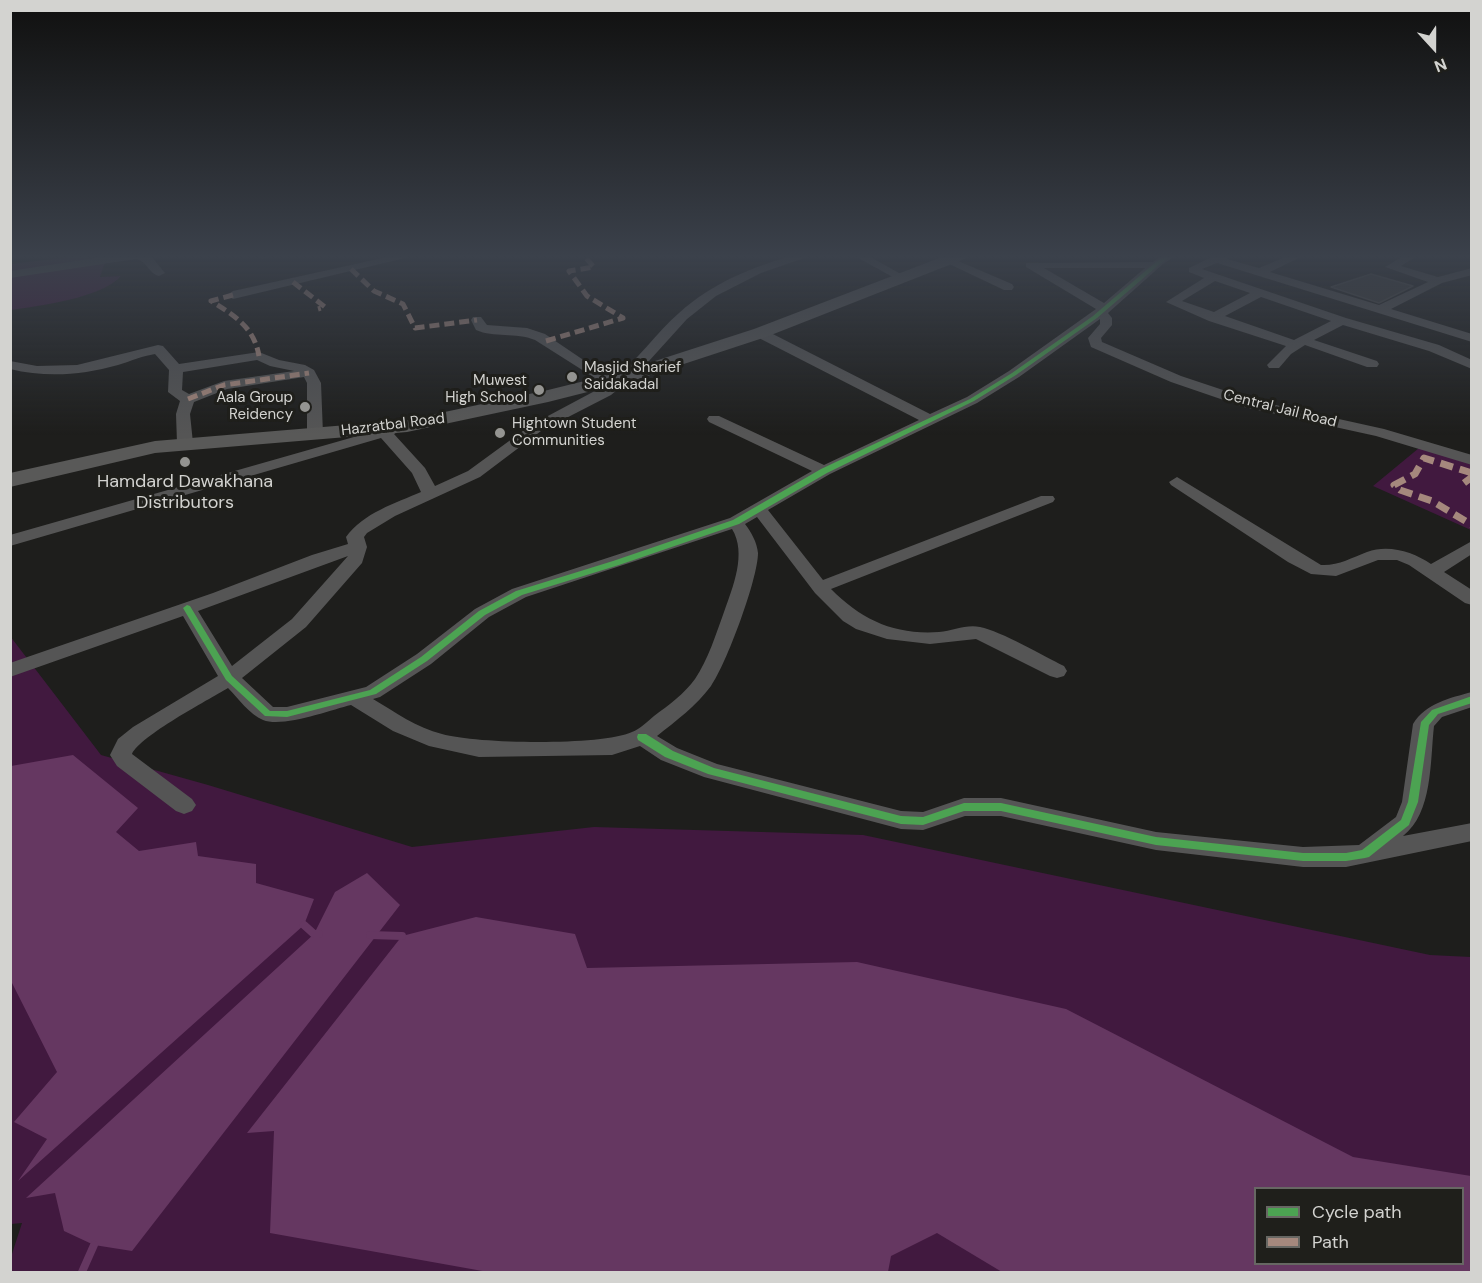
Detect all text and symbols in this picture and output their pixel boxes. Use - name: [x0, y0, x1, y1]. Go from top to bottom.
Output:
- north arrow: [1404, 18, 1464, 78]
- text: N: [1431, 53, 1450, 77]
- place label: Masjid Sharief Saidakadal: [584, 359, 681, 394]
- marker: Masjid Sharief Saidakadal: [565, 370, 579, 384]
- place label: Muwest High School: [445, 372, 527, 407]
- marker: Muwest High School: [532, 383, 546, 397]
- street label: Central Jail Road: [1221, 386, 1339, 432]
- place label: Aala Group Reidency: [216, 389, 293, 424]
- marker: Aala Group Reidency: [298, 400, 312, 414]
- street label: Hazratbal Road: [340, 410, 446, 440]
- place label: Hightown Student Communities: [512, 415, 637, 450]
- marker: Hightown Student Communities: [493, 426, 507, 440]
- marker: Hamdard Dawakhana Distributors: [178, 455, 192, 469]
- place label: Hamdard Dawakhana Distributors: [97, 471, 273, 514]
- legend: [1254, 1187, 1464, 1265]
- text: Cycle path: [1312, 1200, 1402, 1224]
- text: Path: [1312, 1230, 1349, 1254]

